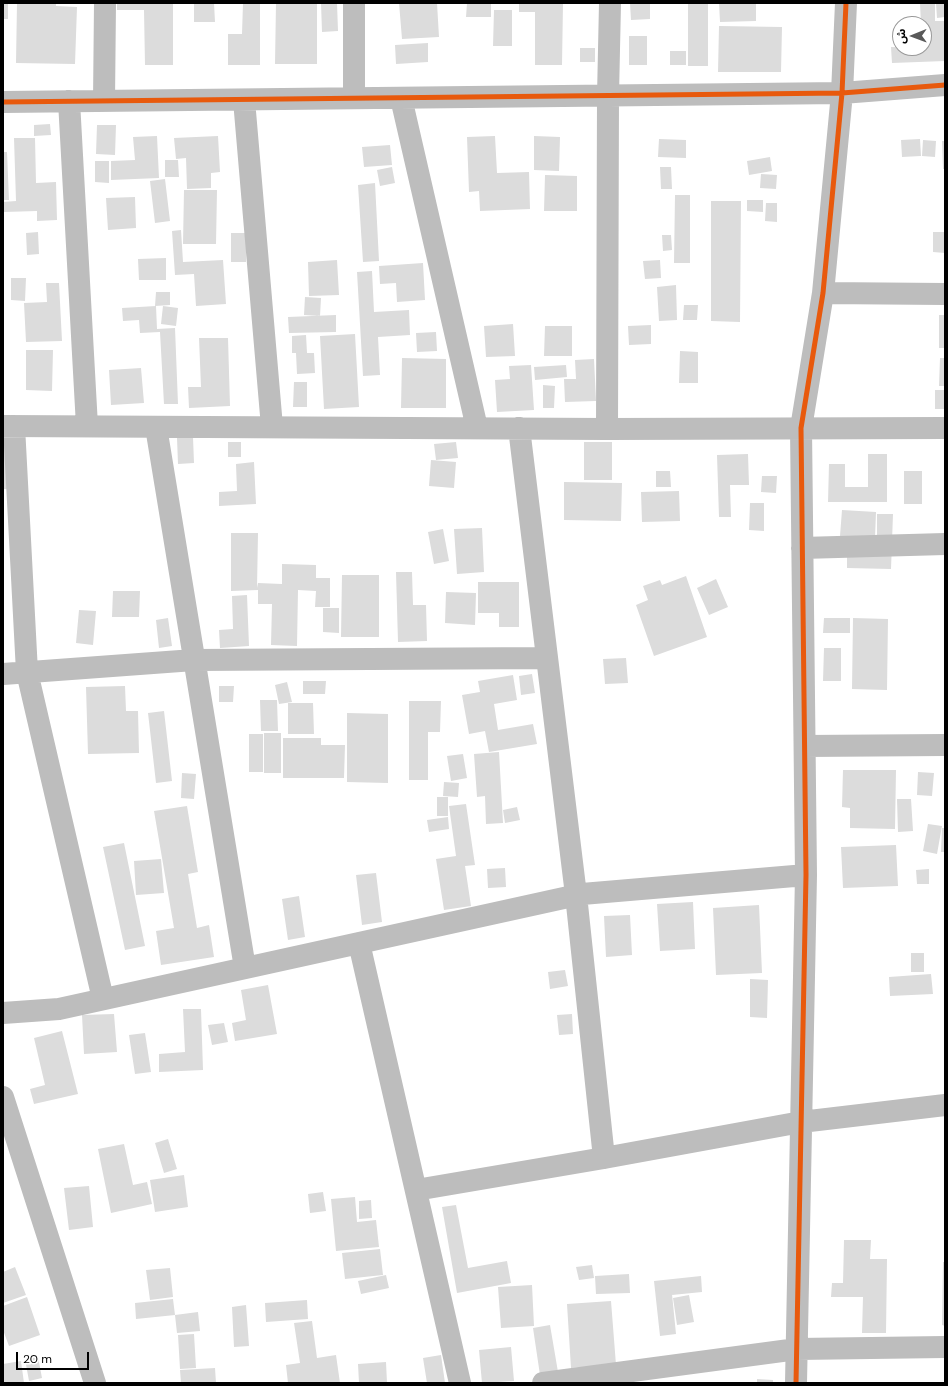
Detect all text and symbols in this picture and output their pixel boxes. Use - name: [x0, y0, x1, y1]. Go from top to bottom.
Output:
- north arrow: [892, 16, 932, 56]
- text: ش: [894, 29, 908, 44]
- scale bar: [18, 1344, 91, 1370]
- text: 20 m: [23, 1351, 52, 1367]

